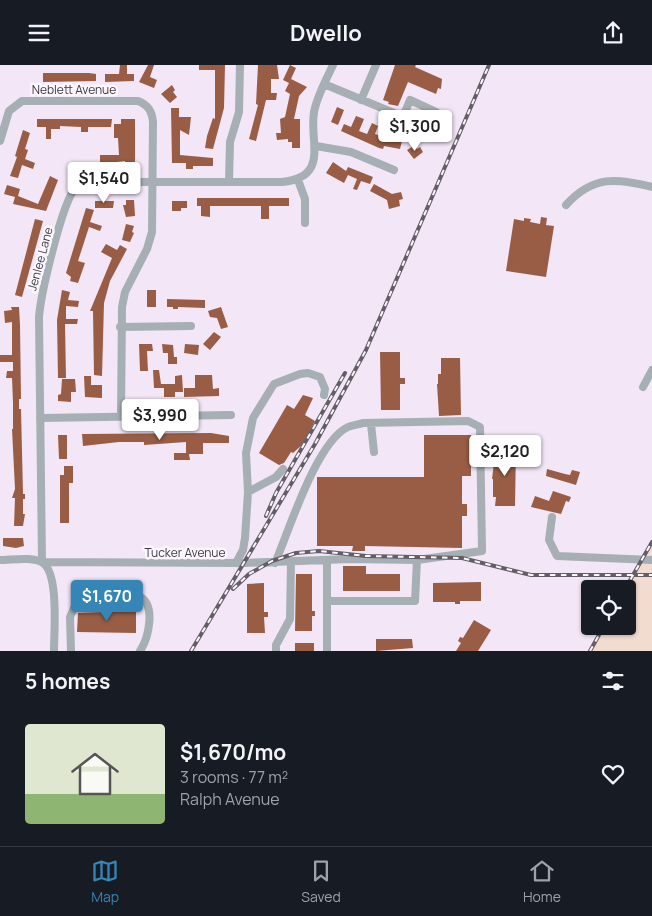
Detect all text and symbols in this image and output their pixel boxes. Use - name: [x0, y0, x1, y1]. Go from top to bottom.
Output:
- text: Dwello: [290, 18, 362, 48]
- icon: menu: [25, 19, 53, 47]
- icon: share: [599, 19, 627, 47]
- street label: Neblett Avenue: [32, 81, 116, 98]
- pin: $1,300: [374, 109, 456, 152]
- text: $1,300: [389, 115, 441, 137]
- pin: $1,540: [63, 161, 145, 204]
- text: $1,540: [79, 167, 129, 189]
- street label: Jenlee Lane: [23, 225, 57, 293]
- pin: $3,990: [119, 399, 201, 441]
- text: $3,990: [133, 404, 187, 426]
- pin: $2,120: [464, 435, 546, 477]
- text: $2,120: [480, 440, 530, 462]
- street label: Tucker Avenue: [145, 544, 225, 561]
- pin: $1,670: [66, 579, 148, 622]
- map controls: [581, 580, 636, 635]
- button: locate: [581, 580, 636, 635]
- text: $1,670: [82, 585, 132, 607]
- text: 5 homes: [25, 667, 110, 695]
- icon: filters: [599, 667, 627, 695]
- text: $1,670/mo: [180, 738, 286, 766]
- icon: home: [65, 744, 125, 804]
- icon: heart: [599, 760, 627, 788]
- text: 3 rooms · 77 m²: [180, 766, 288, 788]
- text: Ralph Avenue: [180, 788, 280, 810]
- tab: Map: [91, 857, 119, 906]
- tab: Saved: [301, 857, 341, 906]
- tab: Home: [523, 857, 561, 906]

